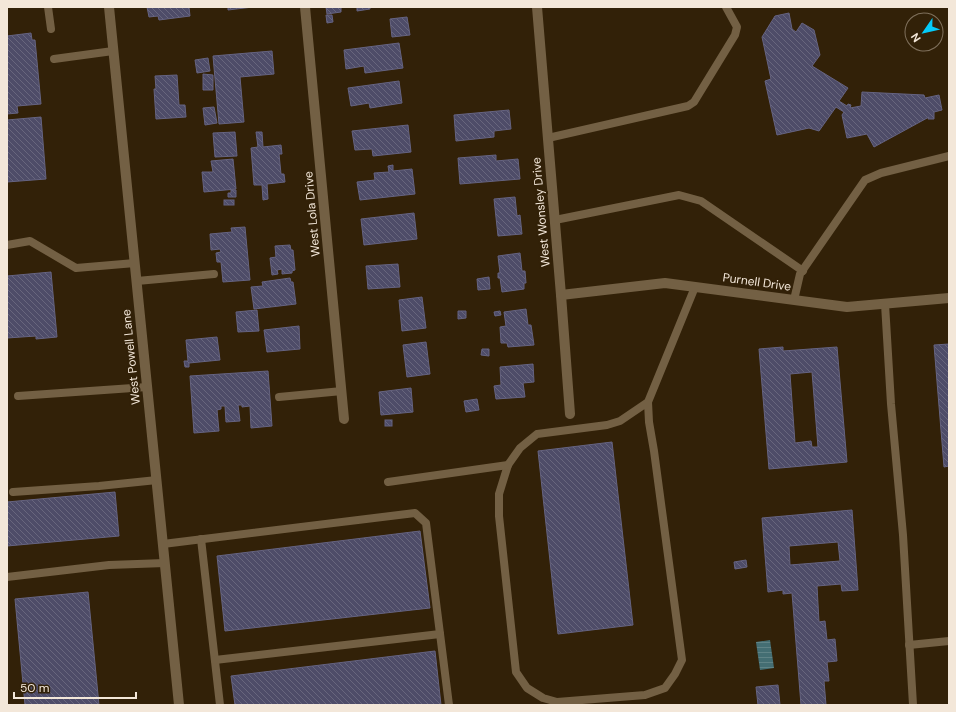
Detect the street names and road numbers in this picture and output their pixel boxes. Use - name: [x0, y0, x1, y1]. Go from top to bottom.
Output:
- street label: West Wonsley Drive: [528, 156, 554, 268]
- street label: West Lola Drive: [300, 171, 324, 257]
- street label: Purnell Drive: [722, 269, 792, 295]
- street label: West Powell Lane: [118, 308, 144, 405]

